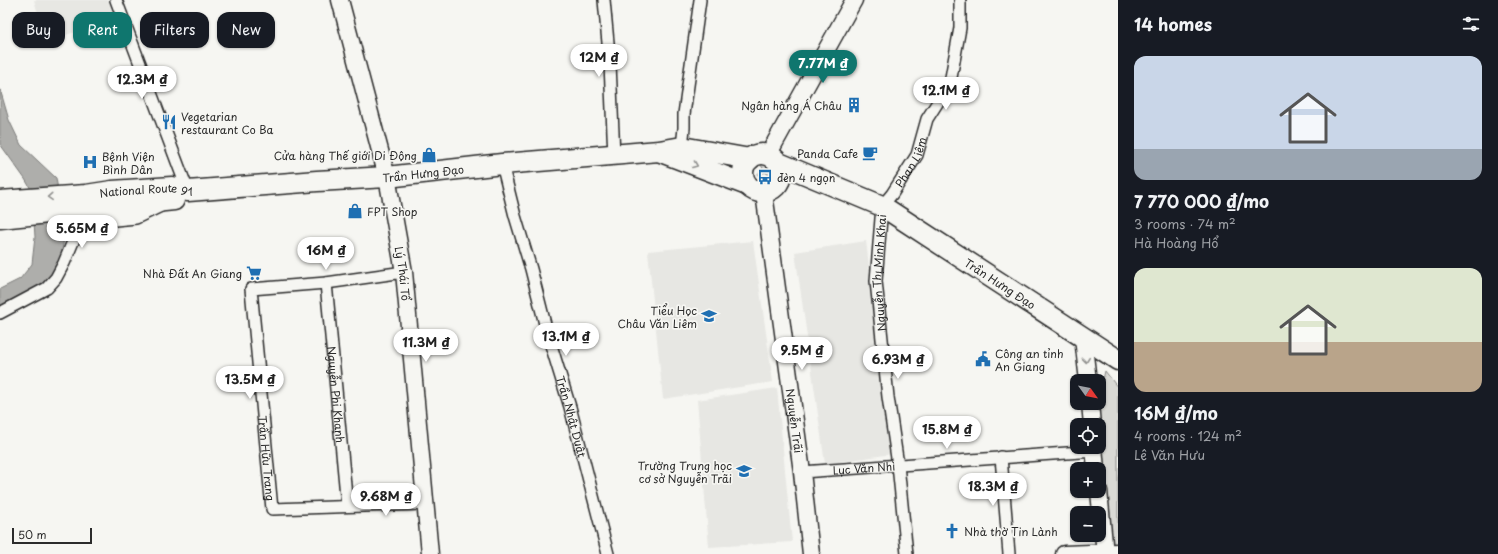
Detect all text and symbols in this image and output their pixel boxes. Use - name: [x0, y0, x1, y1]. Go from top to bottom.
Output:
- text: 14 homes: [1134, 11, 1212, 37]
- chip: Buy: [12, 12, 65, 48]
- chip: Rent: [73, 12, 132, 48]
- chip: Filters: [140, 12, 209, 48]
- chip: New: [217, 12, 275, 48]
- icon: filters: [1460, 13, 1482, 35]
- pin: 12M ₫: [571, 44, 627, 78]
- text: 12M ₫: [579, 47, 619, 66]
- pin: 7.77M ₫: [786, 50, 860, 84]
- text: 7.77M ₫: [798, 53, 848, 72]
- pin: 12.3M ₫: [105, 66, 179, 100]
- text: 12.3M ₫: [117, 69, 167, 88]
- pin: 12.1M ₫: [909, 77, 983, 111]
- text: 12.1M ₫: [922, 80, 970, 99]
- icon: home: [1272, 82, 1344, 154]
- building icon: Ngân hàng Á Châu: [845, 96, 863, 114]
- place label: Ngân hàng Á Châu: [741, 97, 842, 114]
- place label: Vegetarian restaurant Co Ba: [181, 108, 274, 138]
- restaurant icon: Vegetarian restaurant Co Ba: [160, 113, 178, 131]
- street label: Phan Liêm: [890, 135, 930, 190]
- cafe icon: Panda Cafe: [861, 144, 879, 162]
- place label: Panda Cafe: [797, 145, 858, 162]
- shop icon: Cửa hàng Thế giới Di Động: [420, 146, 438, 164]
- place label: Cửa hàng Thế giới Di Động: [274, 147, 417, 164]
- place label: Bệnh Viện Bình Dân: [102, 148, 155, 178]
- hospital icon: Bệnh Viện Bình Dân: [81, 153, 99, 171]
- street label: Trần Hưng Đạo: [382, 160, 465, 186]
- one-way arrow: [692, 161, 699, 169]
- bus stop icon: đèn 4 ngọn: [756, 168, 774, 186]
- place label: đèn 4 ngọn: [777, 169, 836, 186]
- street label: National Route 91: [98, 179, 194, 201]
- text: 7 770 000 ₫/mo: [1134, 188, 1269, 214]
- one-way arrow: [47, 193, 53, 202]
- shop icon: FPT Shop: [346, 202, 364, 220]
- place label: FPT Shop: [367, 203, 418, 220]
- street label: Nguyễn Thị Minh Khai: [867, 214, 890, 332]
- text: 3 rooms · 74 m²: [1134, 214, 1236, 233]
- pin: 5.65M ₫: [45, 215, 119, 249]
- text: 5.65M ₫: [56, 218, 108, 237]
- text: Hà Hoàng Hổ: [1134, 233, 1219, 252]
- pin: 16M ₫: [298, 237, 354, 271]
- text: 16M ₫: [306, 240, 346, 259]
- street label: Lý Thái Tổ: [391, 245, 415, 302]
- street label: Trần Hưng Đạo: [961, 254, 1039, 313]
- supermarket icon: Nhà Đất An Giang: [245, 264, 263, 282]
- place label: Nhà Đất An Giang: [143, 265, 242, 282]
- icon: home: [1272, 294, 1344, 366]
- place label: Tiểu Học Châu Văn Liêm: [618, 302, 697, 332]
- school or university icon: Tiểu Học Châu Văn Liêm: [700, 307, 718, 325]
- pin: 13.1M ₫: [529, 323, 603, 357]
- text: 13.1M ₫: [542, 326, 590, 345]
- pin: 11.3M ₫: [389, 329, 463, 363]
- text: 11.3M ₫: [402, 332, 450, 351]
- pin: 9.5M ₫: [769, 337, 835, 371]
- text: 9.5M ₫: [781, 340, 823, 359]
- street label: Nguyễn Phi Khanh: [323, 345, 350, 444]
- place label: Công an tỉnh An Giang: [995, 345, 1064, 375]
- pin: 6.93M ₫: [861, 346, 935, 380]
- text: 6.93M ₫: [872, 349, 924, 368]
- public building icon: Công an tỉnh An Giang: [974, 350, 992, 368]
- one-way arrow: [1081, 357, 1090, 363]
- pin: 13.5M ₫: [213, 366, 287, 400]
- text: 13.5M ₫: [225, 369, 275, 388]
- street label: Trần Nhật Duật: [552, 374, 591, 459]
- north arrow: [1070, 374, 1106, 410]
- map controls: [1070, 374, 1106, 542]
- street label: Nguyễn Trãi: [782, 388, 808, 454]
- text: 16M ₫/mo: [1134, 400, 1218, 426]
- street label: Trần Hữu Trang: [255, 415, 280, 502]
- pin: 15.8M ₫: [910, 416, 984, 450]
- button: locate: [1070, 418, 1106, 454]
- text: 15.8M ₫: [922, 419, 972, 438]
- text: 4 rooms · 124 m²: [1134, 426, 1242, 445]
- text: Lê Văn Hưu: [1134, 445, 1205, 464]
- place label: Trường Trung học cơ sở Nguyễn Trãi: [638, 457, 732, 487]
- street label: Lục Văn Nhì: [832, 457, 896, 478]
- school or university icon: Trường Trung học cơ sở Nguyễn Trãi: [735, 462, 753, 480]
- button: +: [1070, 462, 1106, 498]
- pin: 18.3M ₫: [956, 473, 1030, 507]
- text: 18.3M ₫: [968, 476, 1018, 495]
- pin: 9.68M ₫: [349, 483, 423, 517]
- text: 9.68M ₫: [360, 486, 412, 505]
- button: −: [1070, 506, 1106, 542]
- church icon: Nhà thờ Tin Lành: [943, 522, 961, 540]
- place label: Nhà thờ Tin Lành: [964, 523, 1058, 540]
- scale bar: [12, 526, 92, 545]
- text: 50 m: [18, 526, 47, 543]

